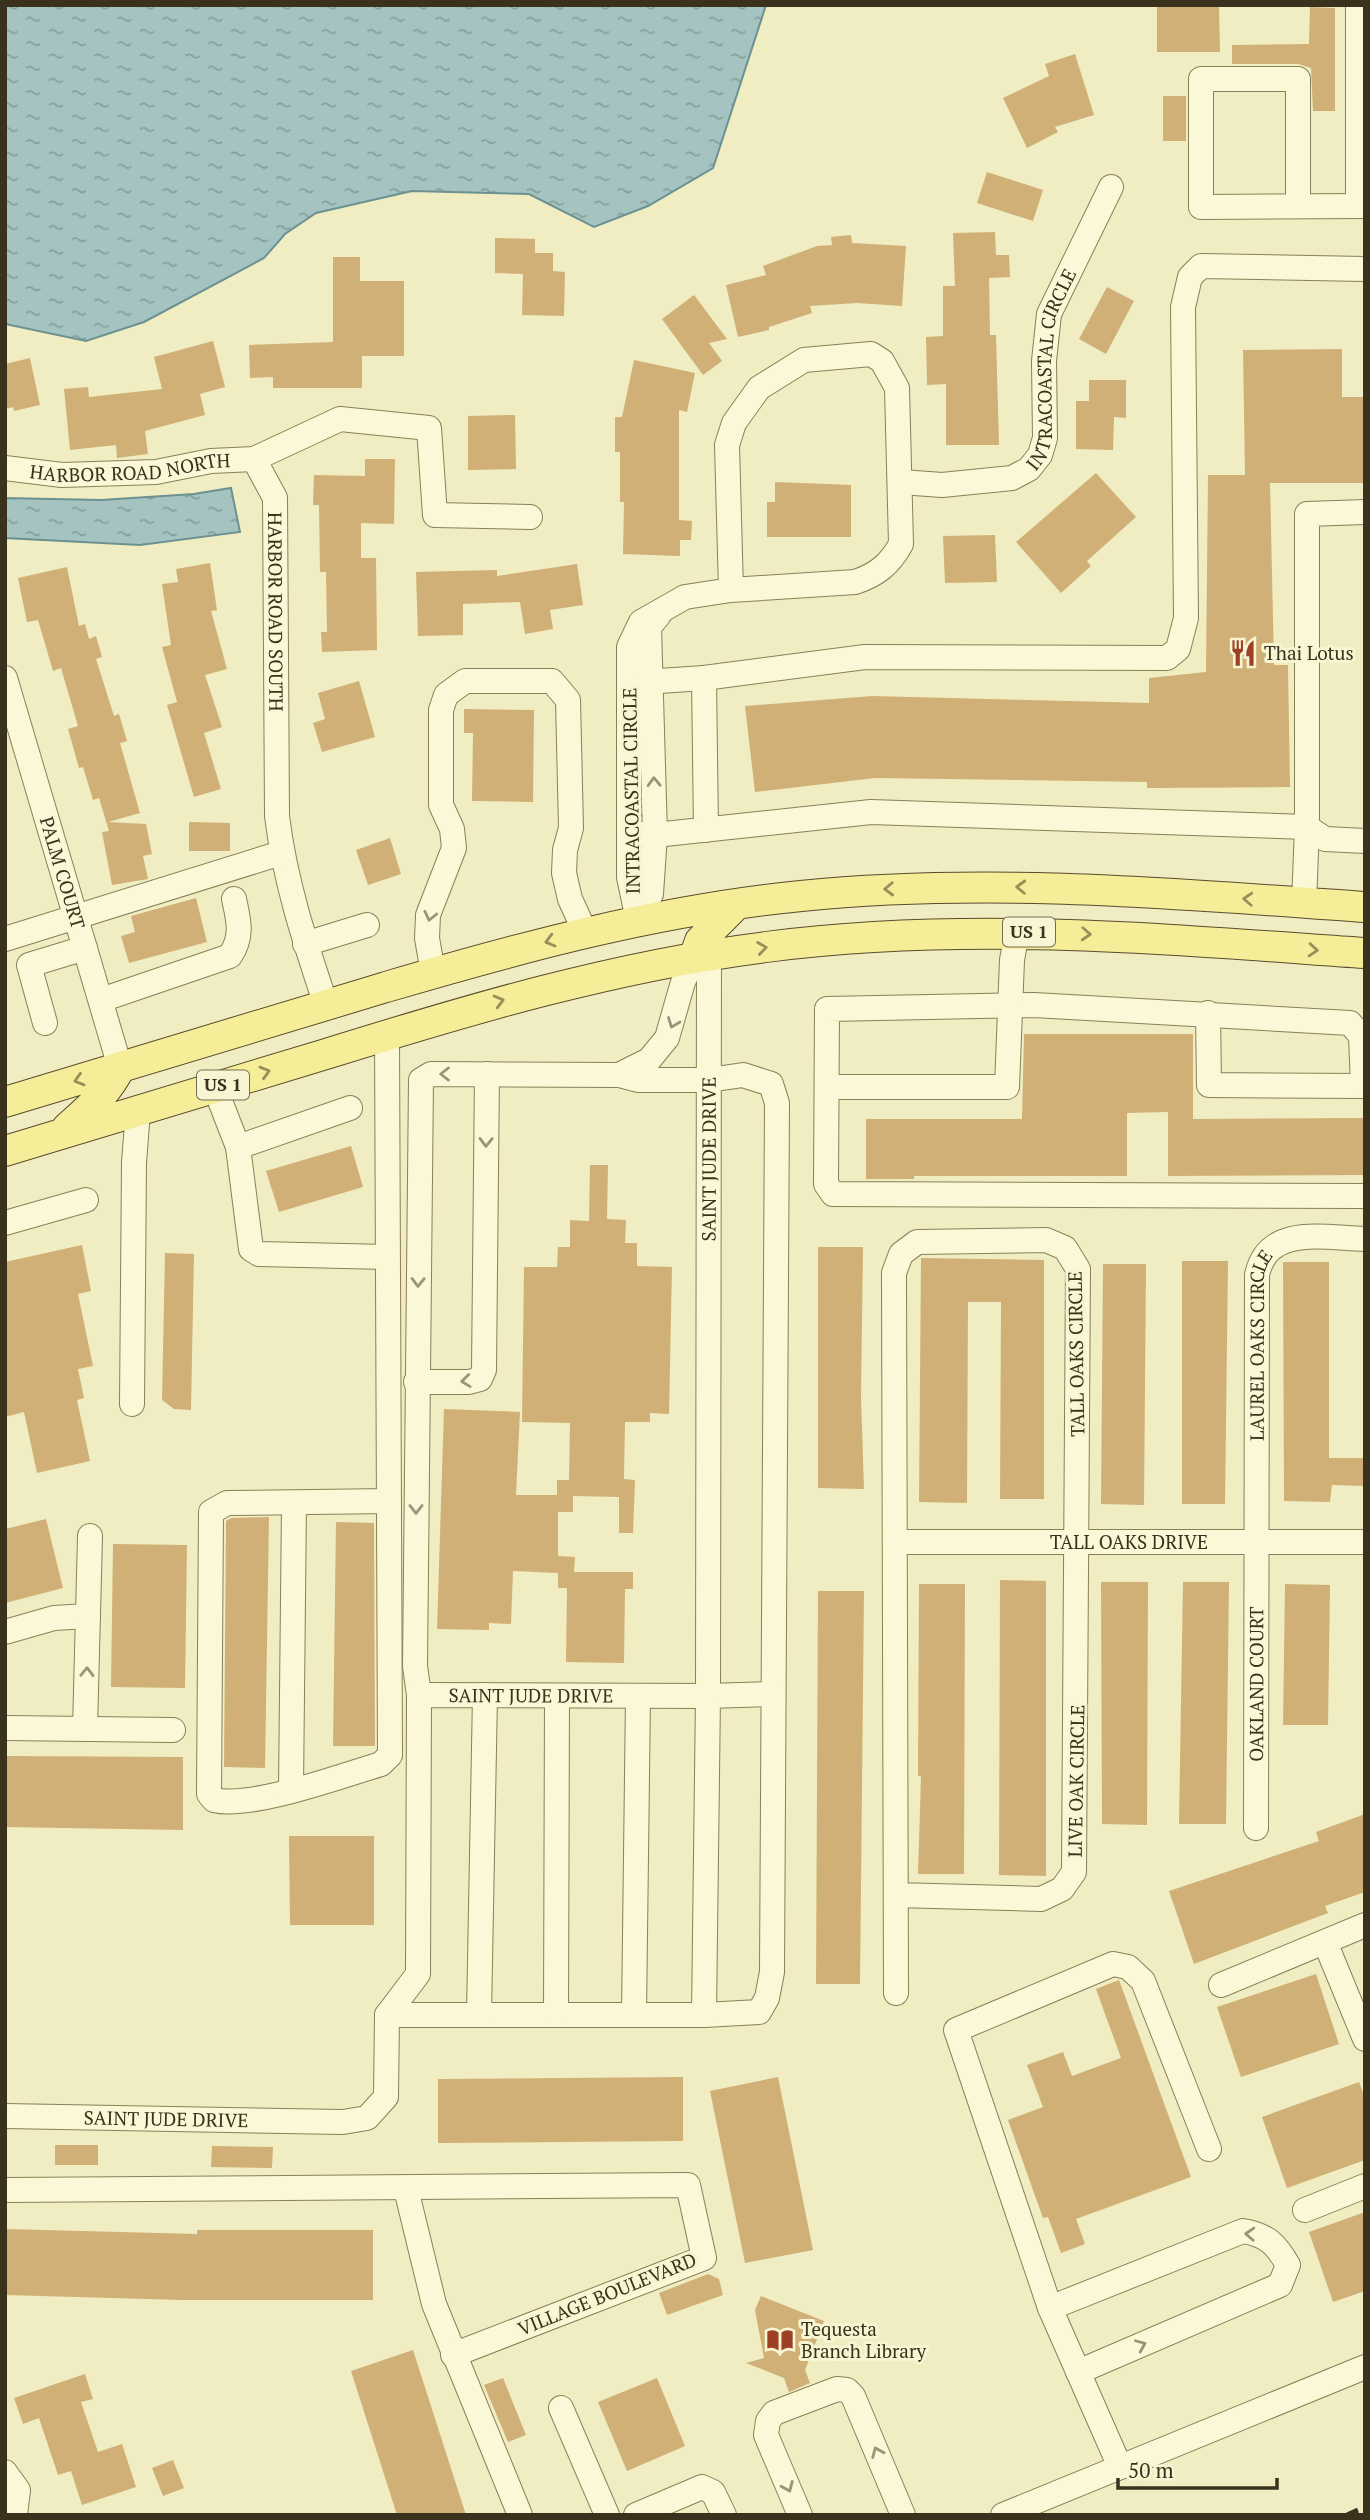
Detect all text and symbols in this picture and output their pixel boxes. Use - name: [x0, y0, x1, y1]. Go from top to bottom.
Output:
- street label: INTRACOASTAL CIRCLE: [1020, 264, 1081, 475]
- street label: HARBOR ROAD NORTH: [28, 447, 231, 487]
- street label: HARBOR ROAD SOUTH: [263, 512, 289, 712]
- restaurant icon: Thai Lotus: [1228, 638, 1258, 668]
- place label: Thai Lotus: [1264, 640, 1354, 665]
- street label: INTRACOASTAL CIRCLE: [616, 687, 645, 895]
- one-way arrow: [646, 776, 661, 787]
- street label: PALM COURT: [35, 813, 92, 932]
- one-way arrow: [1015, 879, 1026, 894]
- one-way arrow: [883, 882, 894, 897]
- one-way arrow: [1242, 892, 1253, 907]
- one-way arrow: [424, 910, 439, 922]
- road number: US 1: [1003, 917, 1055, 946]
- one-way arrow: [1081, 927, 1092, 942]
- one-way arrow: [544, 933, 556, 947]
- one-way arrow: [756, 940, 767, 955]
- one-way arrow: [1308, 942, 1319, 957]
- one-way arrow: [493, 995, 505, 1009]
- one-way arrow: [667, 1016, 681, 1028]
- one-way arrow: [258, 1066, 270, 1081]
- one-way arrow: [439, 1066, 450, 1082]
- road number: US 1: [197, 1070, 249, 1100]
- one-way arrow: [73, 1071, 85, 1086]
- street label: SAINT JUDE DRIVE: [696, 1077, 721, 1242]
- one-way arrow: [478, 1138, 494, 1148]
- street label: LAUREL OAKS CIRCLE: [1244, 1244, 1278, 1441]
- street label: TALL OAKS CIRCLE: [1062, 1271, 1089, 1437]
- one-way arrow: [410, 1277, 426, 1288]
- one-way arrow: [460, 1373, 472, 1388]
- one-way arrow: [408, 1504, 423, 1515]
- street label: TALL OAKS DRIVE: [1050, 1529, 1208, 1554]
- street label: OAKLAND COURT: [1243, 1606, 1268, 1762]
- one-way arrow: [79, 1667, 94, 1678]
- street label: SAINT JUDE DRIVE: [448, 1682, 613, 1708]
- street label: LIVE OAK CIRCLE: [1062, 1704, 1089, 1858]
- street label: SAINT JUDE DRIVE: [83, 2104, 249, 2132]
- one-way arrow: [1244, 2226, 1255, 2241]
- street label: VILLAGE BOULEVARD: [514, 2246, 700, 2341]
- place label: Tequesta Branch Library: [801, 2316, 927, 2363]
- library icon: Tequesta Branch Library: [765, 2325, 795, 2355]
- one-way arrow: [1134, 2340, 1146, 2354]
- scale bar: [1118, 2446, 1277, 2490]
- one-way arrow: [871, 2447, 885, 2459]
- text: 50 m: [1128, 2456, 1174, 2484]
- one-way arrow: [780, 2480, 794, 2492]

